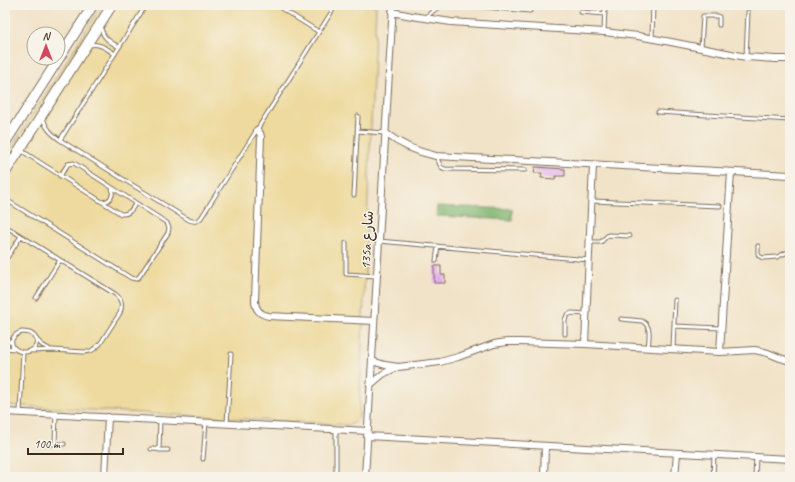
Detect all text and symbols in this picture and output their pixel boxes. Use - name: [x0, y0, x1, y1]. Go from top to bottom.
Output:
- north arrow: [26, 26, 66, 66]
- text: N: [43, 29, 52, 43]
- street label: 135a شارع: [357, 210, 378, 270]
- scale bar: [28, 430, 123, 456]
- text: 100 m: [34, 436, 61, 452]

